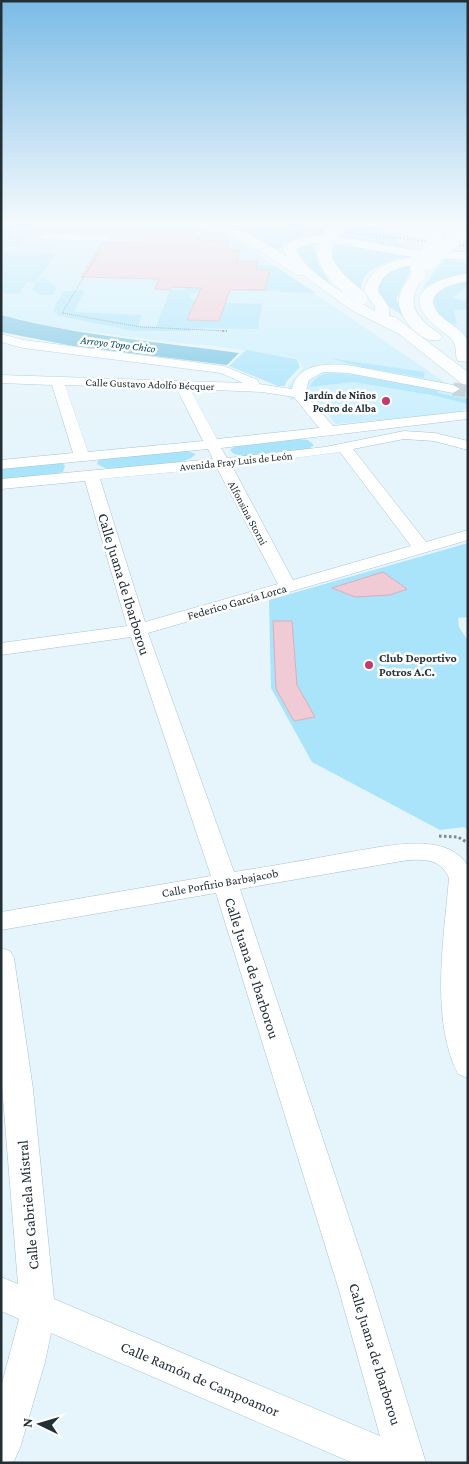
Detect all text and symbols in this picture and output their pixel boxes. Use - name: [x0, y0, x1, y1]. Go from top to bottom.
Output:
- water label: Arroyo Topo Chico: [79, 333, 156, 356]
- street label: Calle Gustavo Adolfo Bécquer: [85, 376, 215, 393]
- place label: Jardín de Niños Pedro de Alba: [304, 389, 377, 414]
- marker: Jardín de Niños Pedro de Alba: [380, 395, 392, 407]
- street label: Avenida Fray Luis de León: [179, 449, 293, 474]
- street label: Alfonsina Storni: [226, 479, 270, 547]
- street label: Calle Juana de Ibarborou: [94, 511, 153, 657]
- street label: Federico García Lorca: [186, 581, 289, 623]
- place label: Club Deportivo Potros A.C.: [379, 651, 457, 679]
- marker: Club Deportivo Potros A.C.: [363, 659, 375, 671]
- street label: Calle Porfirio Barbajacob: [161, 866, 279, 900]
- street label: Calle Juana de Ibarborou: [221, 895, 282, 1041]
- street label: Calle Gabriela Mistral: [14, 1140, 42, 1270]
- street label: Calle Juana de Ibarborou: [345, 1281, 404, 1427]
- street label: Calle Ramón de Campoamor: [118, 1338, 282, 1421]
- north arrow: [15, 1399, 65, 1449]
- text: N: [19, 1417, 35, 1428]

